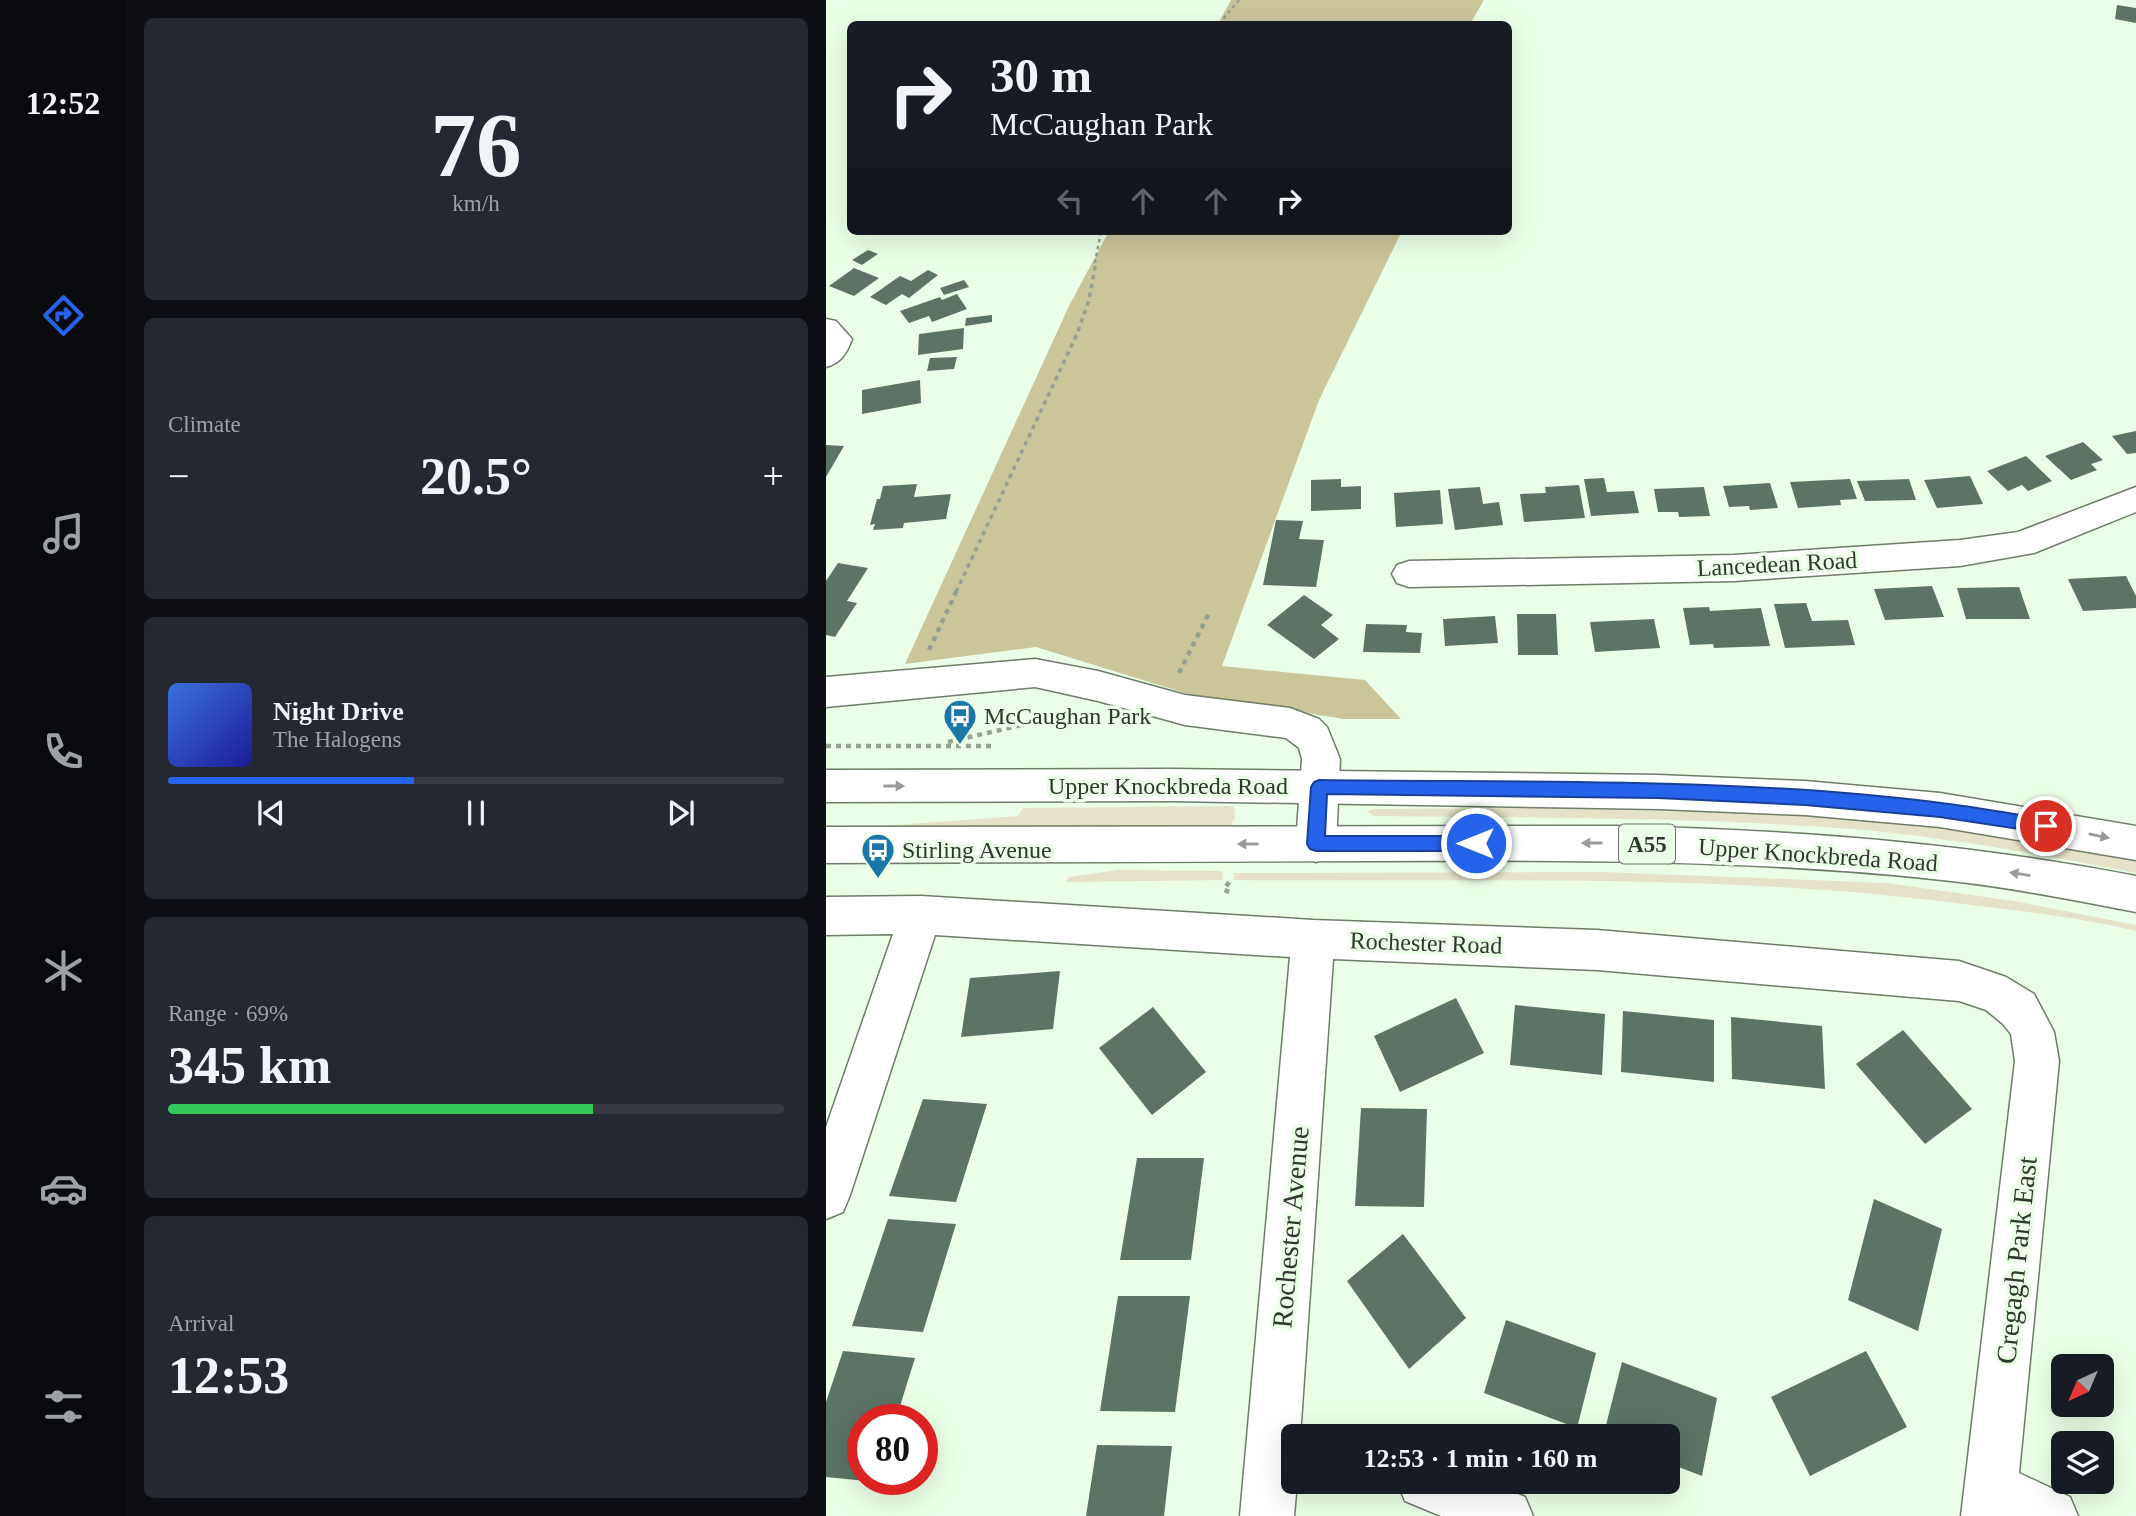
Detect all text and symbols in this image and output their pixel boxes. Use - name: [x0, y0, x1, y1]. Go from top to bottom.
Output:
- text: 30 m: [990, 48, 1092, 103]
- icon: right: [875, 49, 966, 140]
- text: 12:52: [26, 85, 100, 121]
- text: 76: [431, 95, 522, 196]
- text: McCaughan Park: [990, 106, 1213, 142]
- icon: left: [1051, 182, 1089, 220]
- icon: ahead: [1124, 182, 1162, 220]
- icon: ahead: [1197, 182, 1235, 220]
- icon: right: [1270, 182, 1308, 220]
- text: km/h: [452, 191, 500, 216]
- icon: directions: [39, 291, 88, 340]
- text: Climate: [168, 412, 241, 437]
- text: 20.5°: [420, 448, 532, 505]
- text: −: [168, 455, 189, 497]
- text: +: [763, 455, 784, 497]
- icon: music: [39, 509, 88, 558]
- street label: Lancedean Road: [1696, 547, 1858, 581]
- text: Night Drive: [273, 697, 404, 726]
- bus stop icon: McCaughan Park: [941, 697, 979, 746]
- place label: McCaughan Park: [984, 703, 1151, 729]
- icon: phone: [39, 727, 88, 776]
- text: The Halogens: [273, 727, 401, 752]
- street label: Upper Knockbreda Road: [1048, 773, 1288, 799]
- one-way arrow: [883, 780, 905, 792]
- icon: previous: [252, 794, 290, 832]
- icon: pause: [457, 794, 495, 832]
- icon: next: [662, 794, 700, 832]
- pin: [2016, 796, 2076, 856]
- position arrow: [1439, 806, 1513, 880]
- icon: arrive: [2027, 807, 2065, 845]
- road number: A55: [1619, 824, 1675, 864]
- one-way arrow: [2088, 830, 2110, 841]
- bus stop icon: Stirling Avenue: [859, 831, 897, 880]
- street label: Upper Knockbreda Road: [1697, 834, 1939, 876]
- place label: Stirling Avenue: [902, 837, 1052, 863]
- one-way arrow: [1581, 837, 1603, 849]
- one-way arrow: [1236, 838, 1258, 850]
- one-way arrow: [2009, 868, 2031, 879]
- street label: Rochester Road: [1349, 927, 1503, 959]
- icon: climate: [39, 946, 88, 995]
- text: Range · 69%: [168, 1001, 288, 1026]
- text: 345 km: [168, 1037, 331, 1094]
- street label: Rochester Avenue: [1266, 1125, 1315, 1329]
- street label: Cregagh Park East: [1990, 1155, 2043, 1365]
- icon: car: [39, 1164, 88, 1213]
- text: Arrival: [168, 1311, 234, 1336]
- text: 12:53: [168, 1347, 289, 1404]
- north arrow: [2051, 1354, 2114, 1418]
- map controls: [2051, 1354, 2114, 1494]
- icon: filters: [39, 1382, 88, 1431]
- speed limit sign: 80: [847, 1404, 938, 1495]
- button: layers: [2051, 1431, 2114, 1494]
- text: 12:53 · 1 min · 160 m: [1364, 1444, 1598, 1473]

